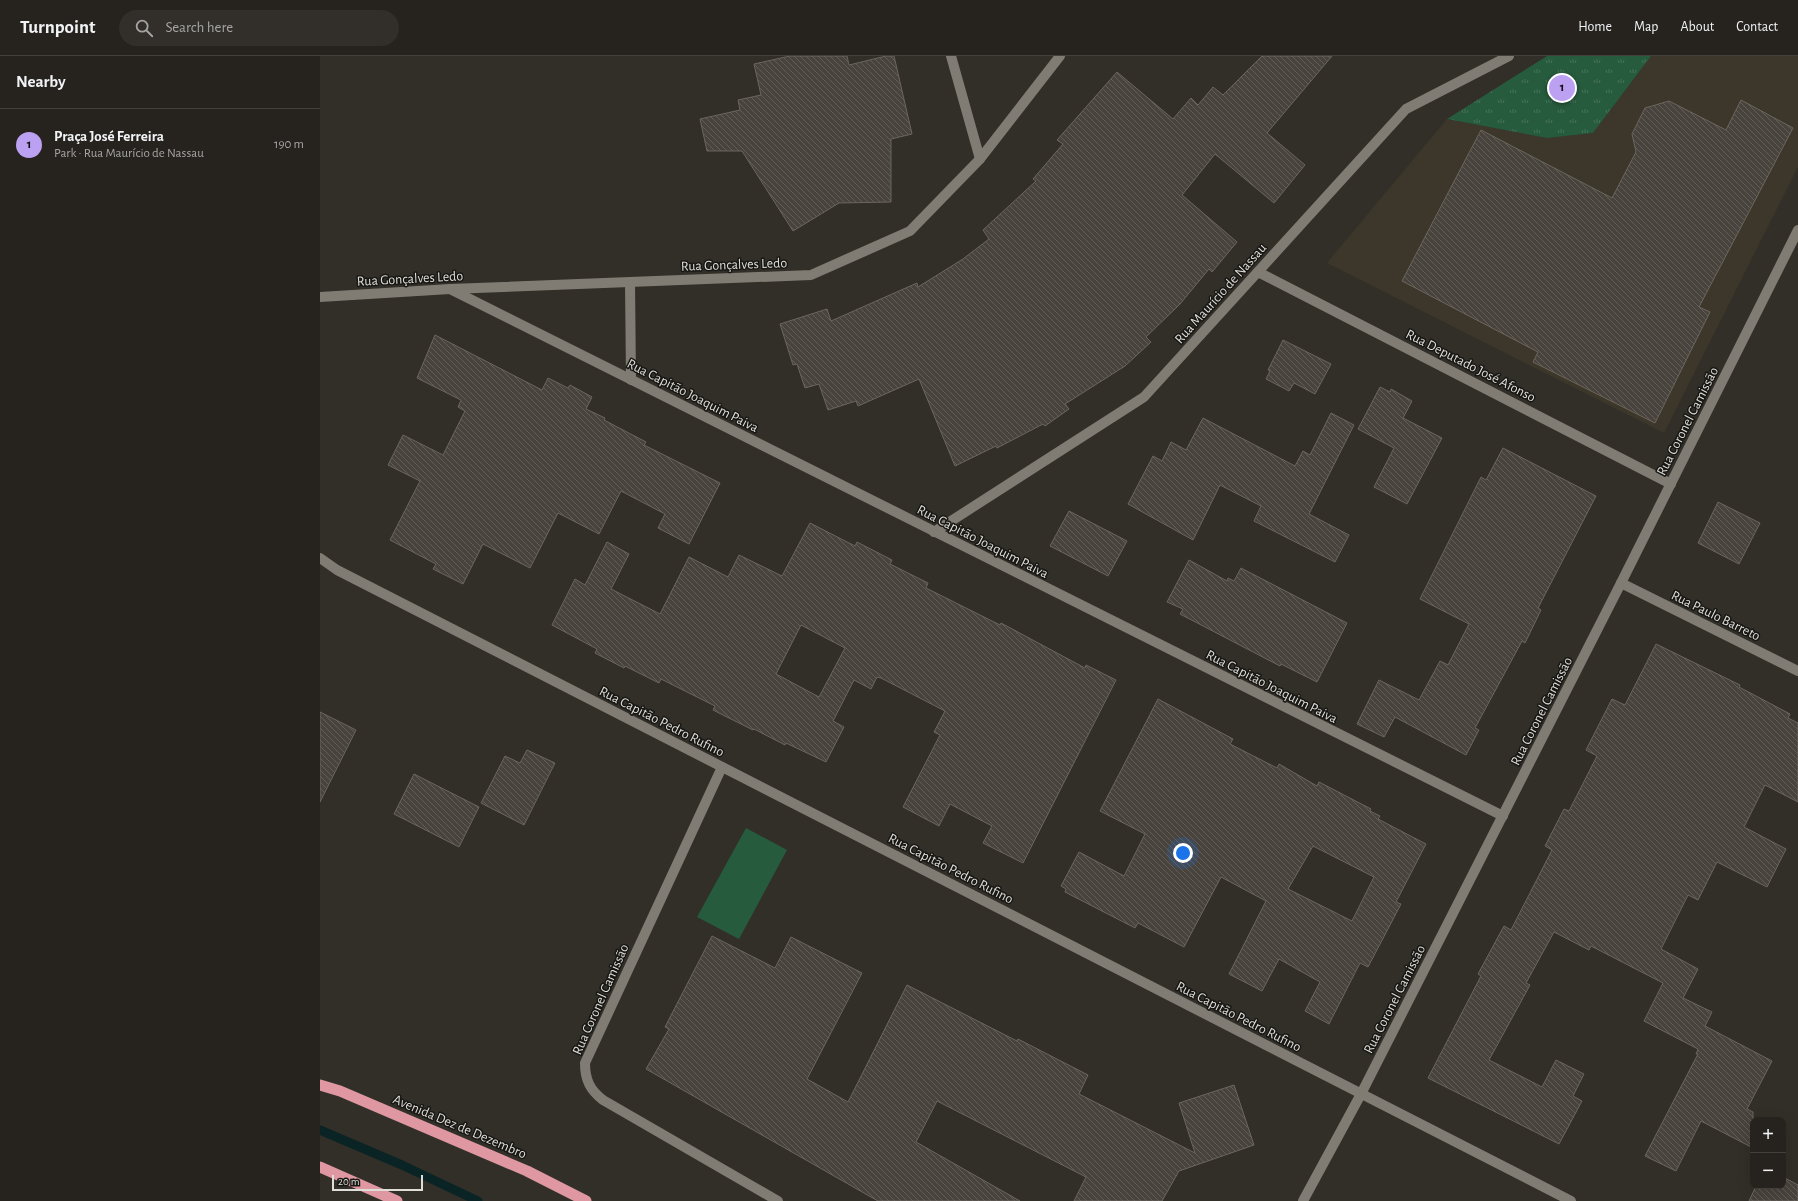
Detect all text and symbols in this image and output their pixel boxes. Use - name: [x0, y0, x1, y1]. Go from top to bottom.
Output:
- search box: [119, 10, 399, 46]
- icon: search: [133, 17, 155, 39]
- text: Turnpoint: [20, 18, 95, 37]
- text: Search here: [165, 20, 233, 35]
- text: Home: [1578, 20, 1612, 34]
- text: Map: [1634, 20, 1658, 34]
- text: About: [1680, 20, 1714, 34]
- text: Contact: [1736, 20, 1778, 34]
- text: Nearby: [16, 73, 66, 90]
- pin: 1: [1549, 73, 1575, 103]
- text: Praça José Ferreira: [54, 129, 164, 144]
- text: 1: [27, 138, 31, 151]
- text: 190 m: [274, 138, 304, 151]
- text: Park · Rua Maurício de Nassau: [54, 147, 204, 160]
- street label: Rua Maurício de Nassau: [1172, 241, 1269, 346]
- street label: Rua Gonçalves Ledo: [681, 256, 788, 274]
- street label: Rua Gonçalves Ledo: [356, 269, 464, 289]
- street label: Rua Deputado José Afonso: [1403, 327, 1538, 405]
- street label: Rua Capitão Joaquim Paiva: [625, 357, 761, 435]
- street label: Rua Coronel Camissão: [1654, 365, 1721, 478]
- street label: Rua Capitão Joaquim Paiva: [915, 503, 1051, 581]
- street label: Rua Paulo Barreto: [1669, 588, 1762, 644]
- street label: Rua Capitão Joaquim Paiva: [1204, 648, 1340, 726]
- street label: Rua Coronel Camissão: [1508, 655, 1575, 768]
- street label: Rua Capitão Pedro Rufino: [597, 684, 726, 760]
- street label: Rua Capitão Pedro Rufino: [886, 831, 1015, 907]
- your location: [1173, 843, 1193, 863]
- street label: Rua Coronel Camissão: [570, 942, 632, 1057]
- street label: Rua Coronel Camissão: [1361, 943, 1428, 1056]
- street label: Rua Capitão Pedro Rufino: [1174, 979, 1303, 1055]
- street label: Avenida Dez de Dezembro: [391, 1092, 528, 1161]
- map controls: [1750, 1117, 1786, 1189]
- button: +: [1750, 1117, 1786, 1153]
- button: −: [1750, 1153, 1786, 1189]
- scale bar: [332, 1173, 423, 1192]
- text: 20 m: [338, 1176, 359, 1187]

